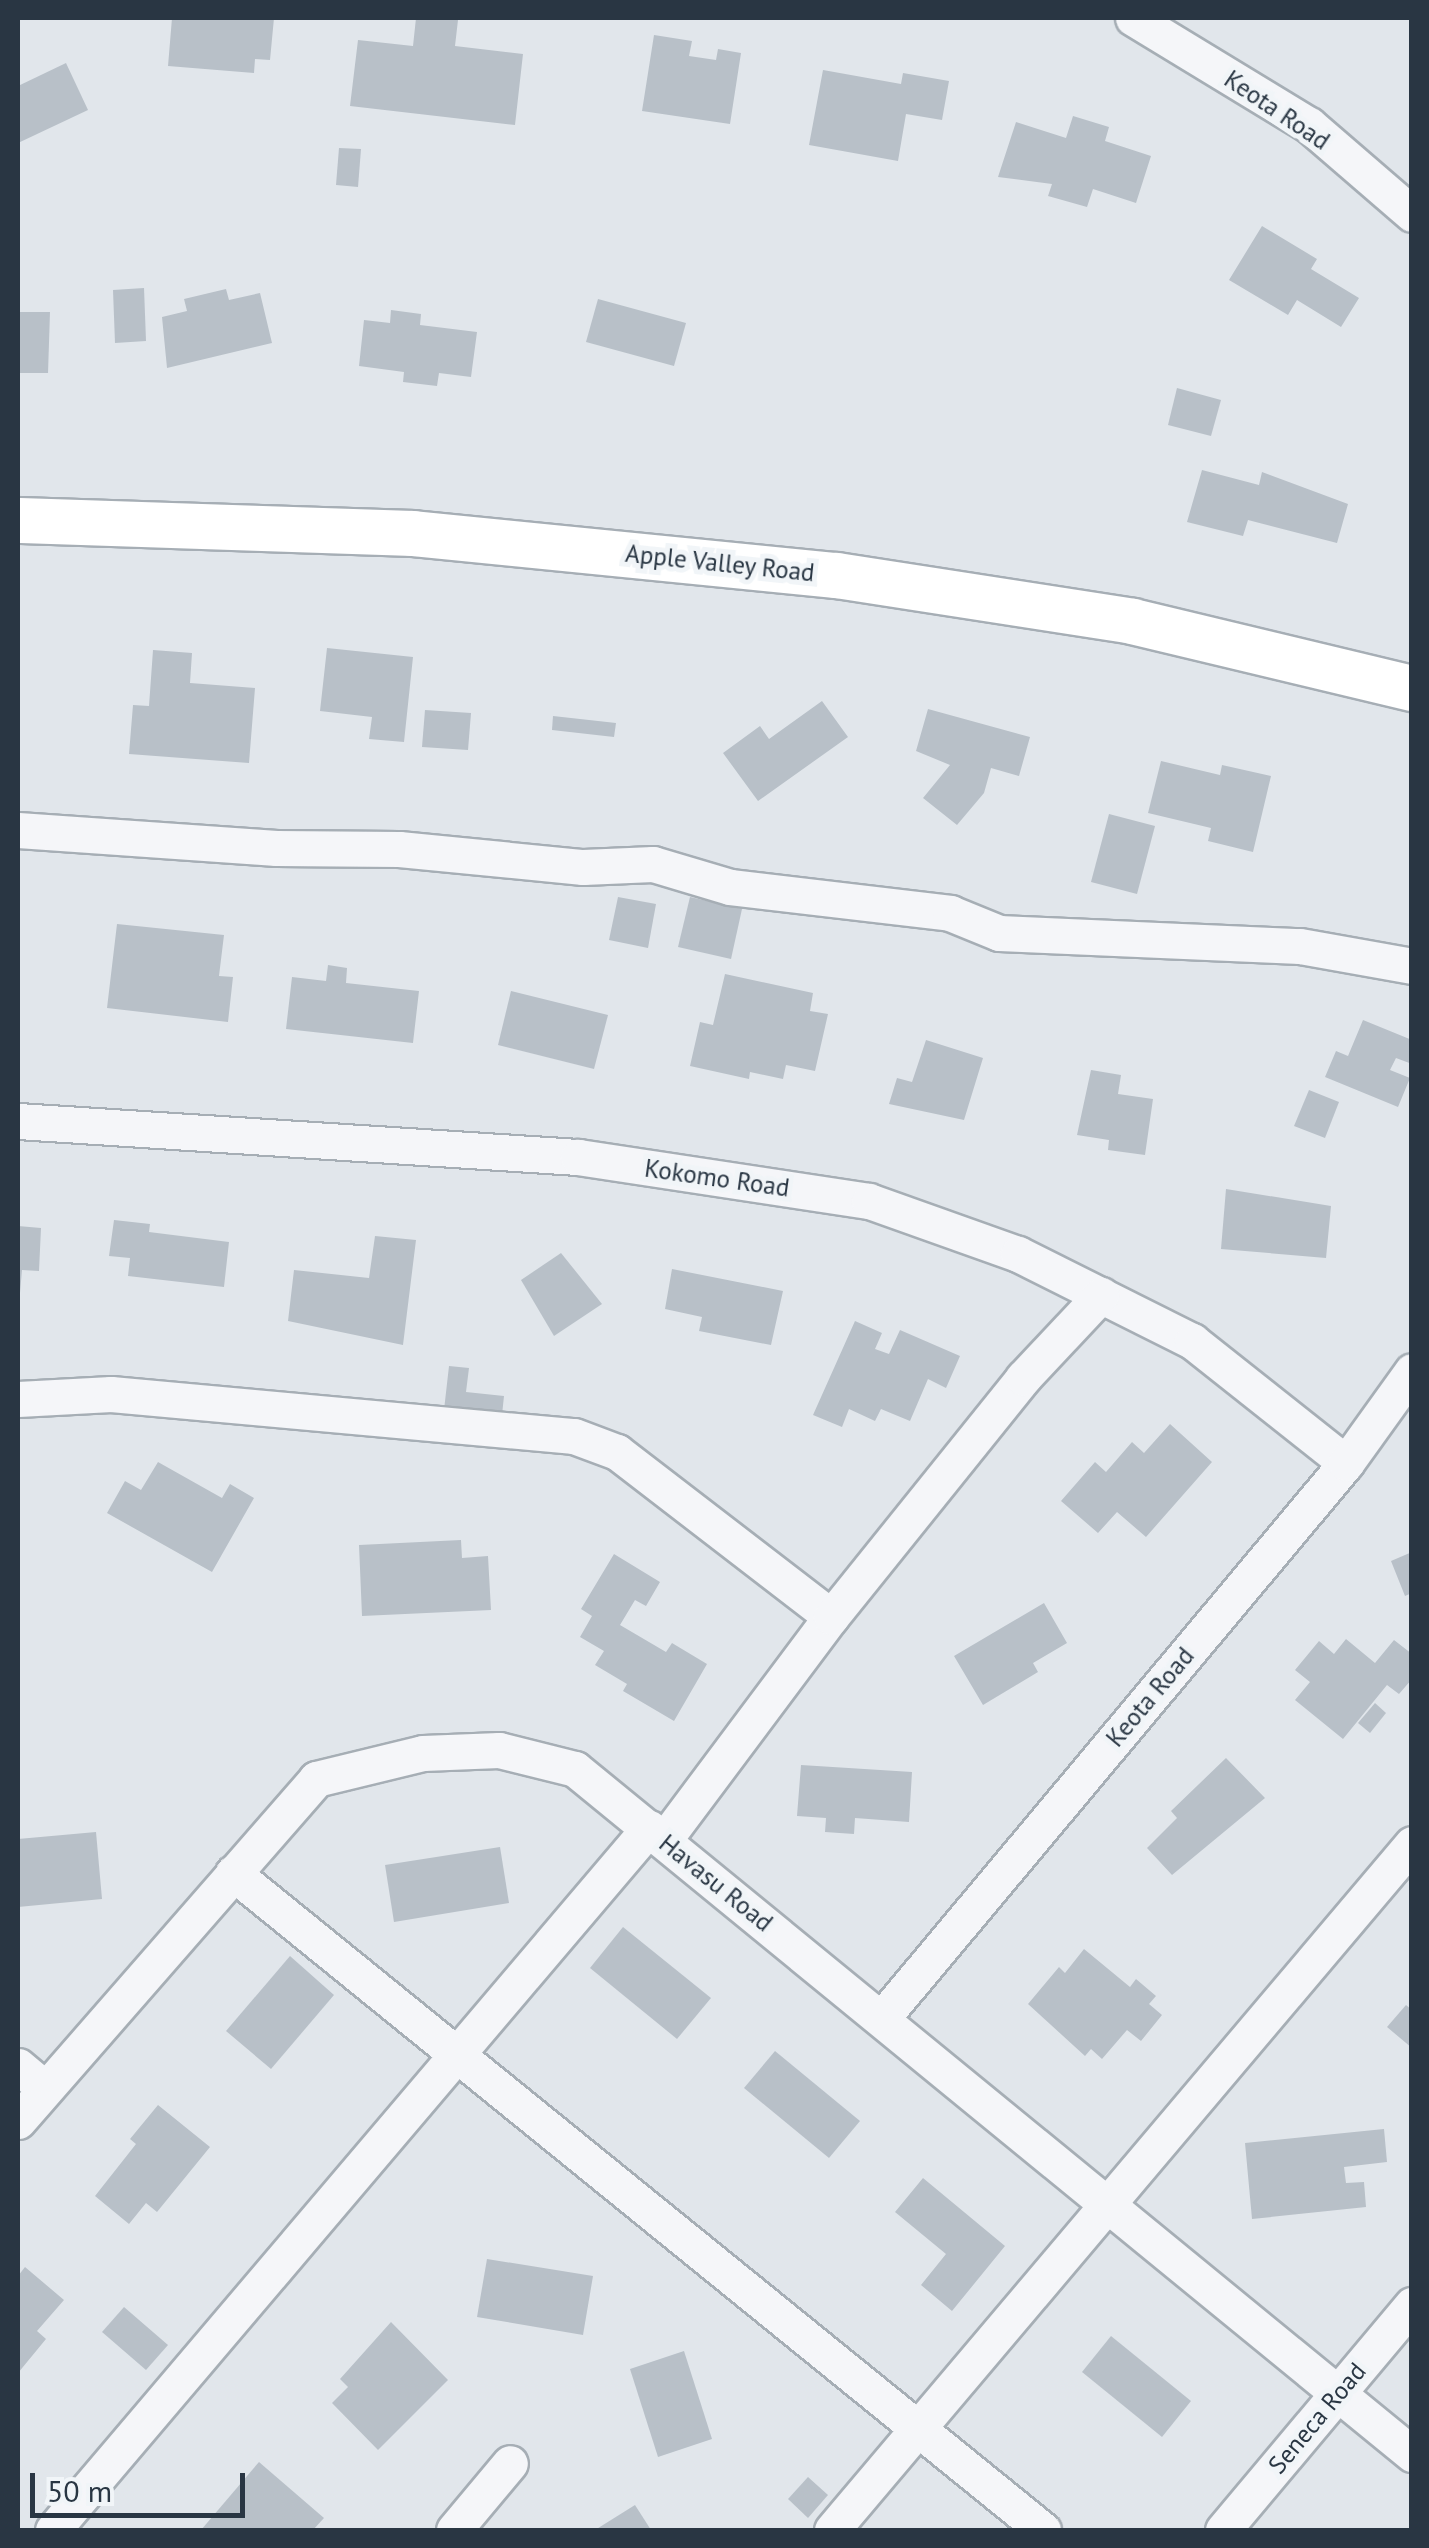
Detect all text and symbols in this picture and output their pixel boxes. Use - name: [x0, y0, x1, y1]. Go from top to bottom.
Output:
- street label: Keota Road: [1219, 64, 1335, 156]
- street label: Apple Valley Road: [623, 538, 817, 588]
- street label: Kokomo Road: [643, 1153, 791, 1203]
- street label: Keota Road: [1100, 1641, 1200, 1753]
- street label: Havasu Road: [653, 1828, 779, 1938]
- street label: Seneca Road: [1262, 2357, 1372, 2479]
- scale bar: [35, 2453, 250, 2515]
- text: 50 m: [47, 2471, 112, 2510]

